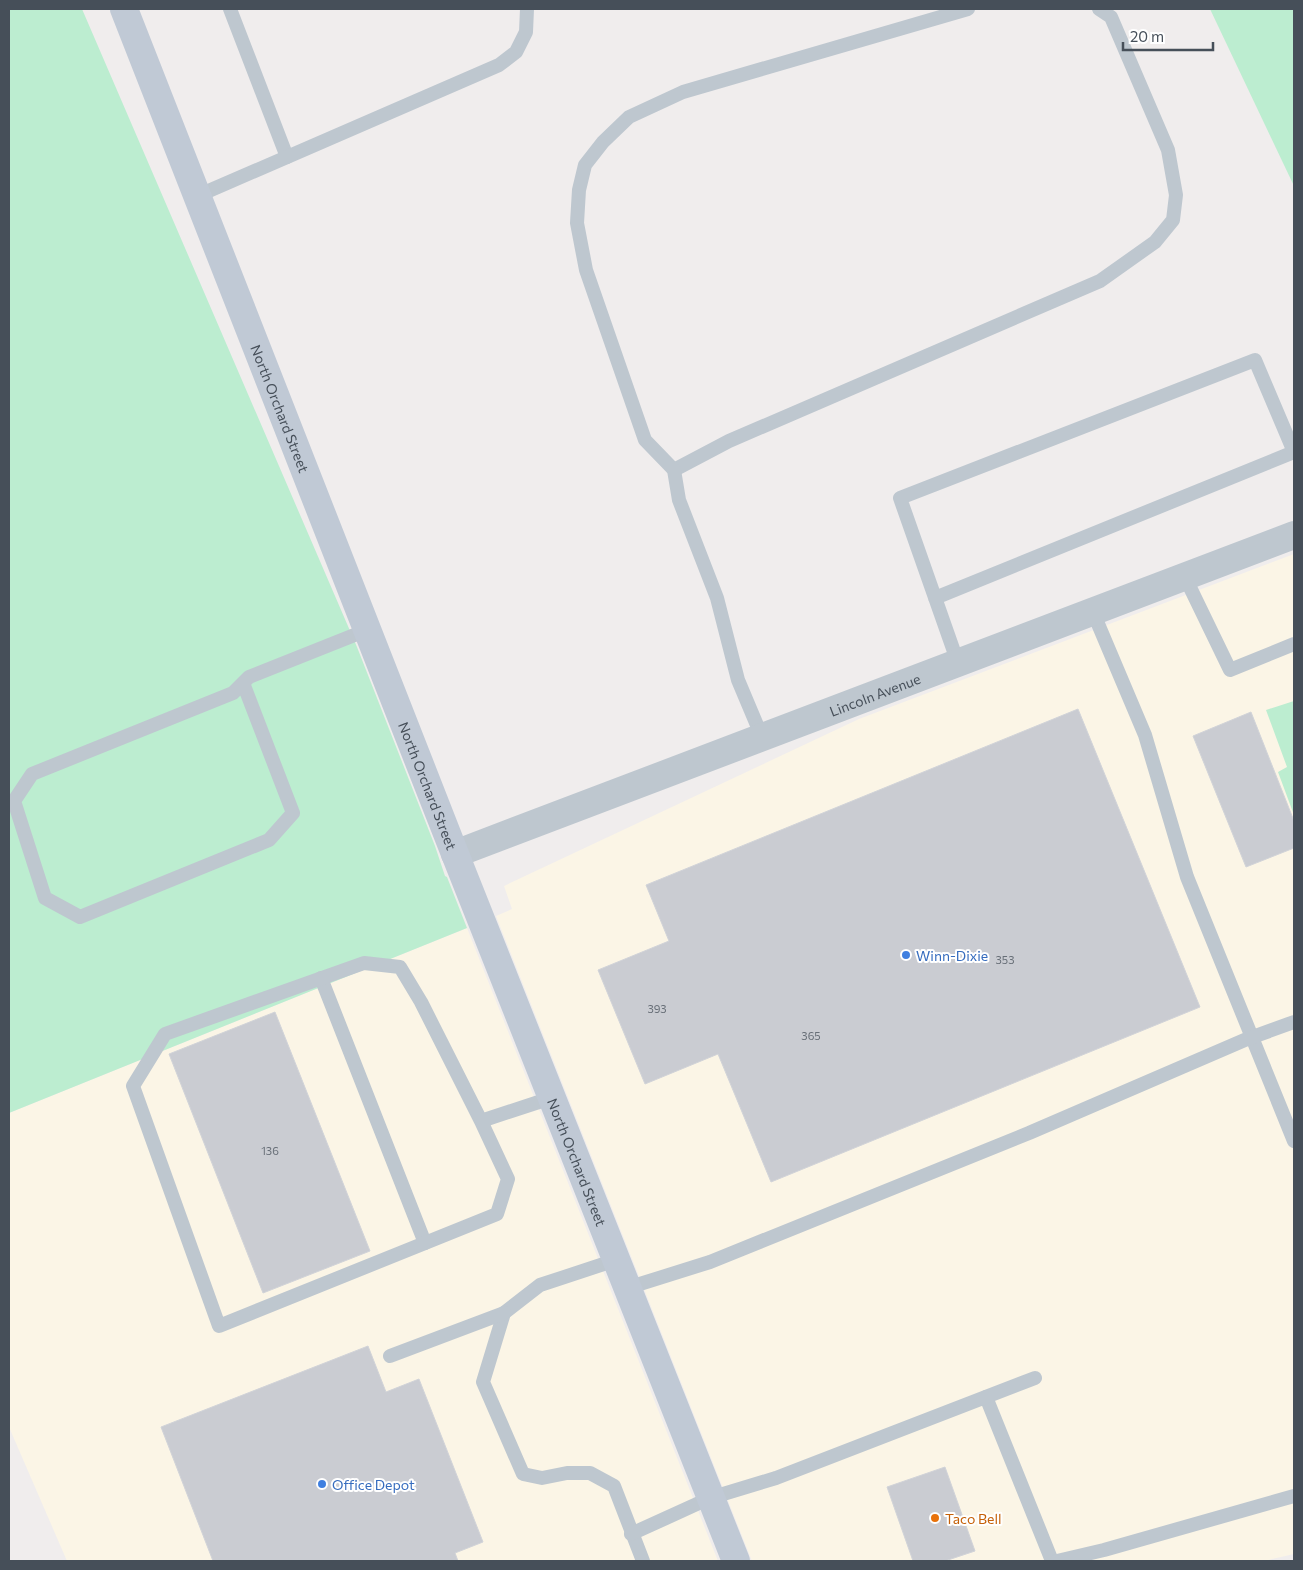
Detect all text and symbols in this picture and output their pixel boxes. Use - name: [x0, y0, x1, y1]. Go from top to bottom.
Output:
- scale bar: [1123, 20, 1213, 52]
- text: 20 m: [1130, 27, 1164, 45]
- street label: North Orchard Street: [248, 342, 313, 475]
- street label: Lincoln Avenue: [827, 669, 923, 719]
- street label: North Orchard Street: [395, 719, 461, 852]
- place label: Winn-Dixie: [916, 947, 988, 964]
- marker: Winn-Dixie: [900, 949, 912, 961]
- house number: 353: [996, 953, 1014, 966]
- house number: 393: [647, 1002, 667, 1015]
- house number: 365: [801, 1029, 821, 1042]
- street label: North Orchard Street: [544, 1096, 611, 1229]
- house number: 136: [261, 1144, 279, 1157]
- place label: Office Depot: [332, 1476, 415, 1493]
- marker: Office Depot: [316, 1478, 328, 1490]
- place label: Taco Bell: [945, 1510, 1002, 1527]
- marker: Taco Bell: [929, 1512, 941, 1524]

